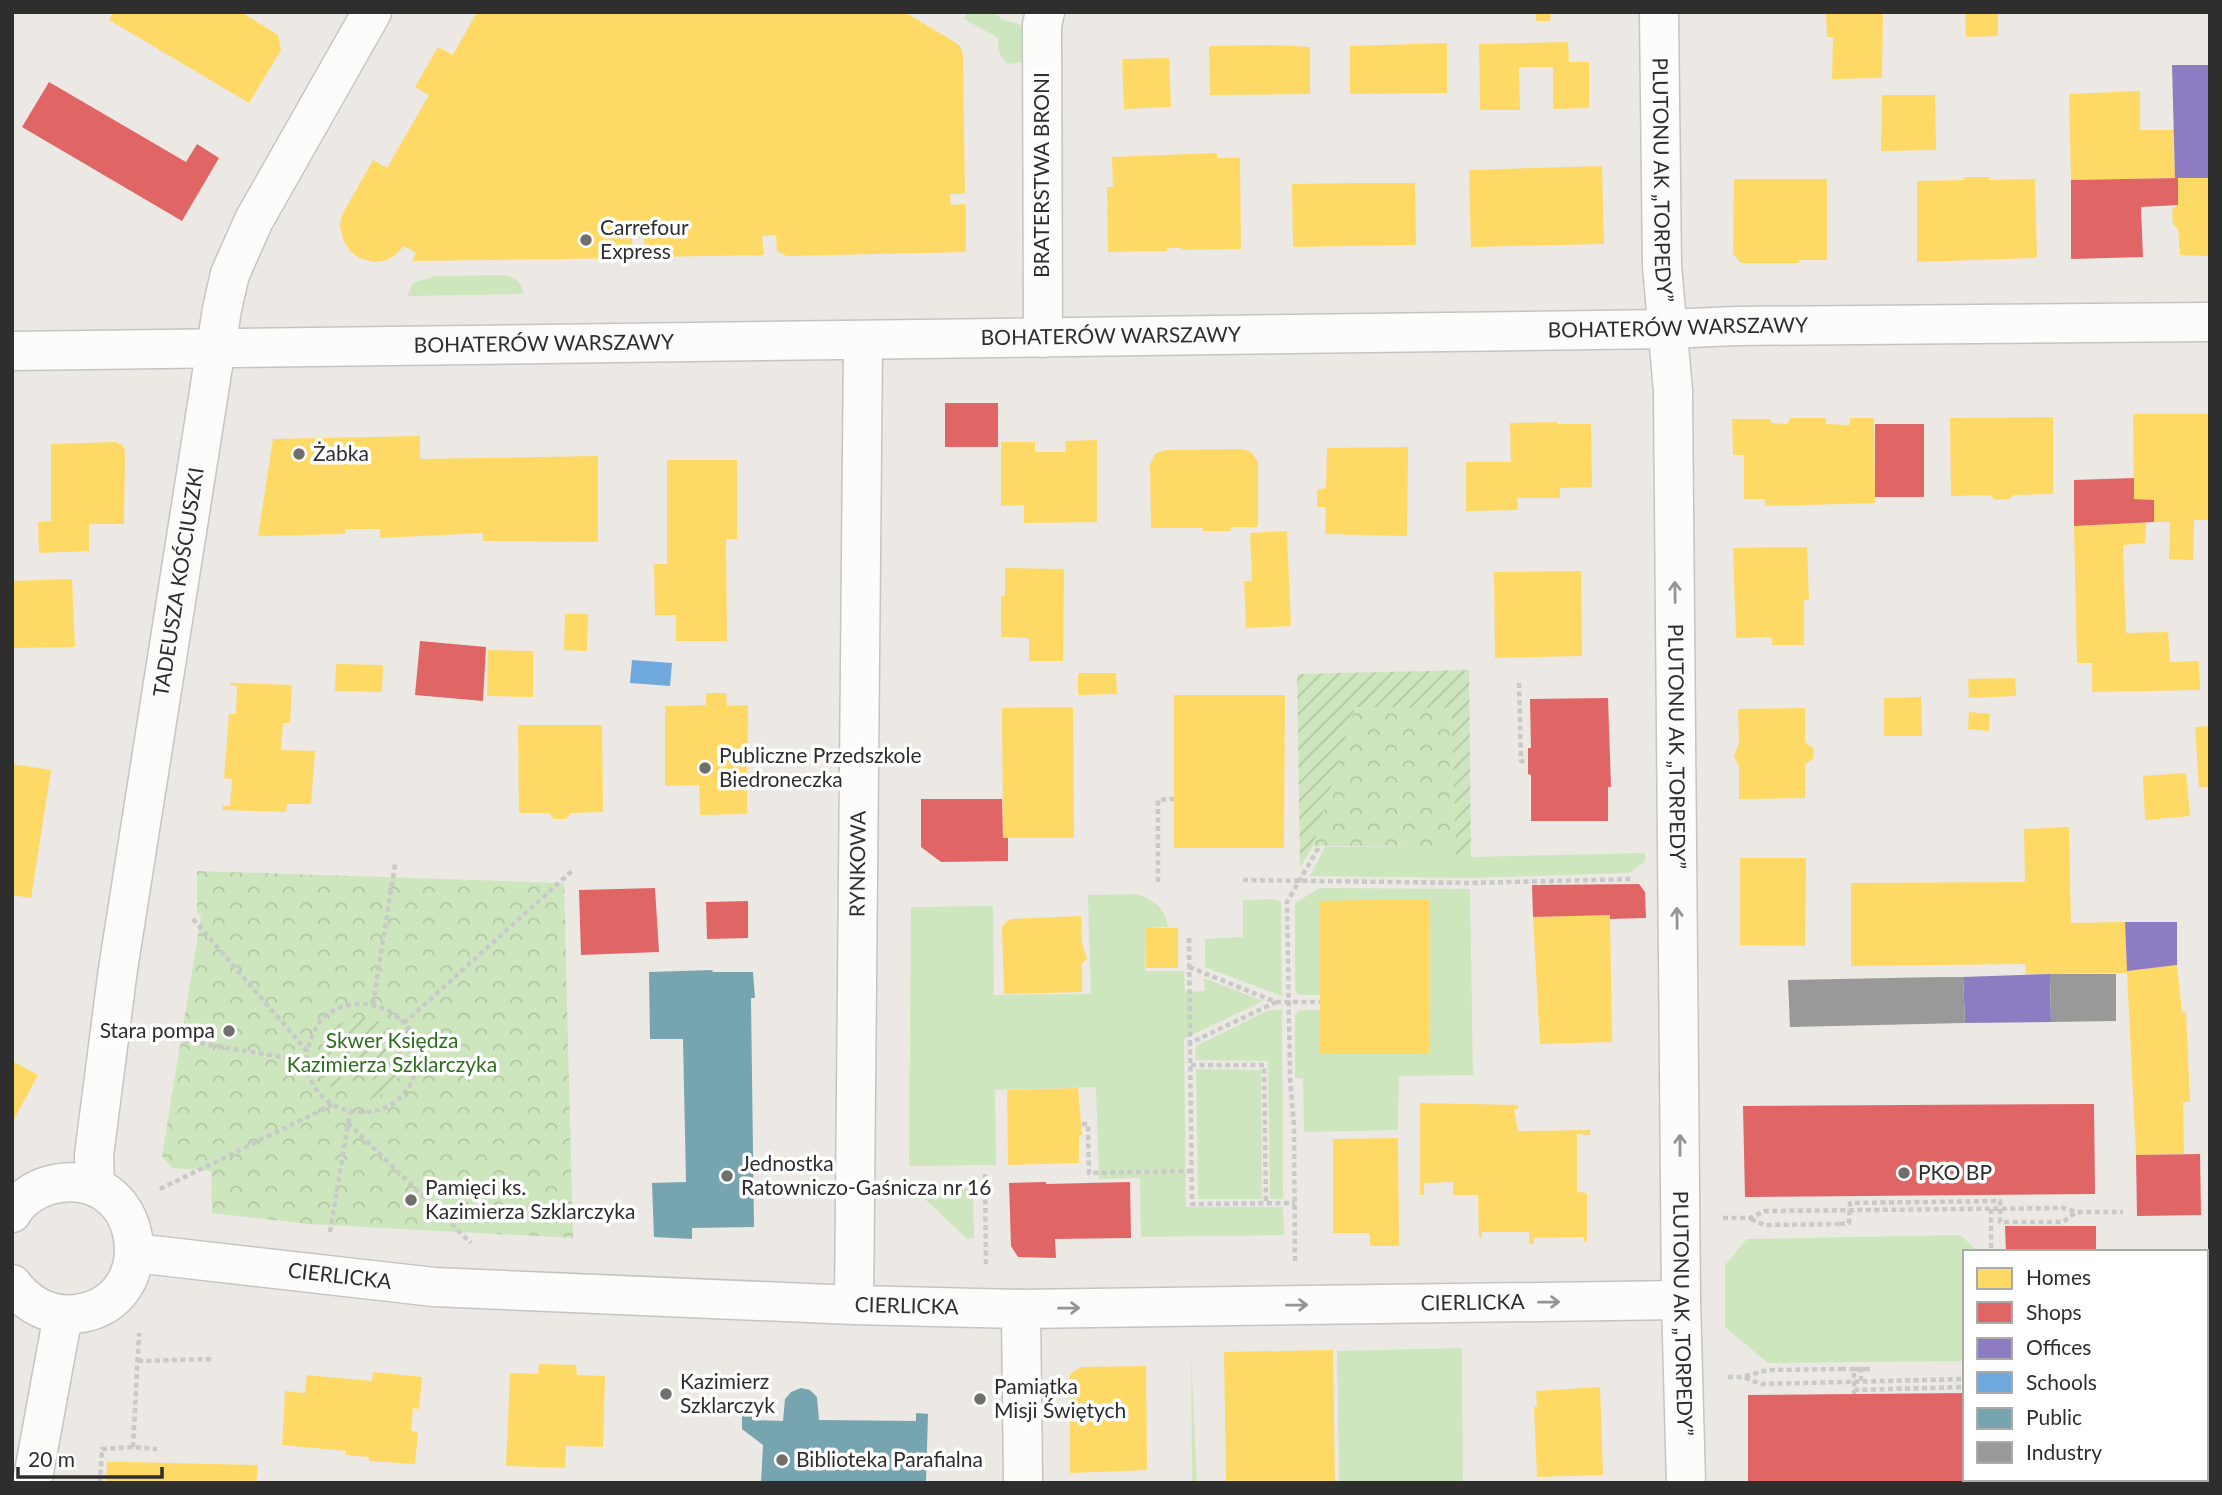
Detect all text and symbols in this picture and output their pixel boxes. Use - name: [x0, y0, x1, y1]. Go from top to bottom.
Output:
- street label: PLUTONU AK „TORPEDY”: [1649, 57, 1679, 303]
- street label: BRATERSTWA BRONI: [1028, 72, 1053, 278]
- place label: Carrefour Express: [600, 214, 689, 263]
- marker: Carrefour Express: [578, 232, 594, 248]
- street label: BOHATERÓW WARSZAWY: [1547, 311, 1809, 342]
- street label: BOHATERÓW WARSZAWY: [981, 321, 1242, 349]
- street label: BOHATERÓW WARSZAWY: [414, 328, 675, 357]
- place label: Żabka: [313, 440, 369, 465]
- marker: Żabka: [291, 446, 307, 462]
- street label: TADEUSZA KOŚCIUSZKI: [147, 465, 208, 699]
- one-way arrow: [1668, 581, 1682, 604]
- street label: PLUTONU AK „TORPEDY”: [1664, 624, 1691, 869]
- place label: Publiczne Przedszkole Biedroneczka: [719, 742, 921, 791]
- marker: Publiczne Przedszkole Biedroneczka: [697, 760, 713, 776]
- street label: RYNKOWA: [844, 810, 870, 917]
- one-way arrow: [1671, 906, 1684, 929]
- place label: Stara pompa: [100, 1017, 215, 1042]
- marker: Stara pompa: [221, 1023, 237, 1039]
- park label: Skwer Księdza Kazimierza Szklarczyka: [287, 1027, 497, 1076]
- one-way arrow: [1673, 1134, 1686, 1157]
- place label: Jednostka Ratowniczo-Gaśnicza nr 16: [741, 1150, 991, 1199]
- place label: PKO BP: [1918, 1159, 1992, 1184]
- marker: PKO BP: [1896, 1165, 1912, 1181]
- marker: Jednostka Ratowniczo-Gaśnicza nr 16: [719, 1168, 735, 1184]
- place label: Pamięci ks. Kazimierza Szklarczyka: [425, 1174, 635, 1223]
- street label: PLUTONU AK „TORPEDY”: [1669, 1191, 1699, 1436]
- marker: Pamięci ks. Kazimierza Szklarczyka: [403, 1192, 419, 1208]
- legend: [1963, 1250, 2208, 1481]
- street label: CIERLICKA: [287, 1256, 394, 1293]
- text: Homes: [2026, 1264, 2091, 1289]
- street label: CIERLICKA: [1420, 1288, 1526, 1315]
- street label: CIERLICKA: [854, 1291, 960, 1319]
- one-way arrow: [1537, 1295, 1560, 1308]
- one-way arrow: [1285, 1298, 1308, 1312]
- text: Shops: [2026, 1299, 2082, 1324]
- one-way arrow: [1058, 1301, 1081, 1315]
- text: Offices: [2026, 1334, 2091, 1359]
- place label: Kazimierz Szklarczyk: [680, 1368, 775, 1417]
- text: Schools: [2026, 1369, 2097, 1394]
- place label: Pamiątka Misji Świętych: [994, 1373, 1126, 1422]
- marker: Kazimierz Szklarczyk: [658, 1386, 674, 1402]
- marker: Pamiątka Misji Świętych: [972, 1391, 988, 1407]
- text: Public: [2026, 1404, 2082, 1429]
- scale bar: [18, 1436, 161, 1480]
- text: Industry: [2026, 1439, 2102, 1464]
- text: 20 m: [28, 1446, 75, 1471]
- place label: Biblioteka Parafialna: [796, 1446, 983, 1471]
- marker: Biblioteka Parafialna: [774, 1452, 790, 1468]

